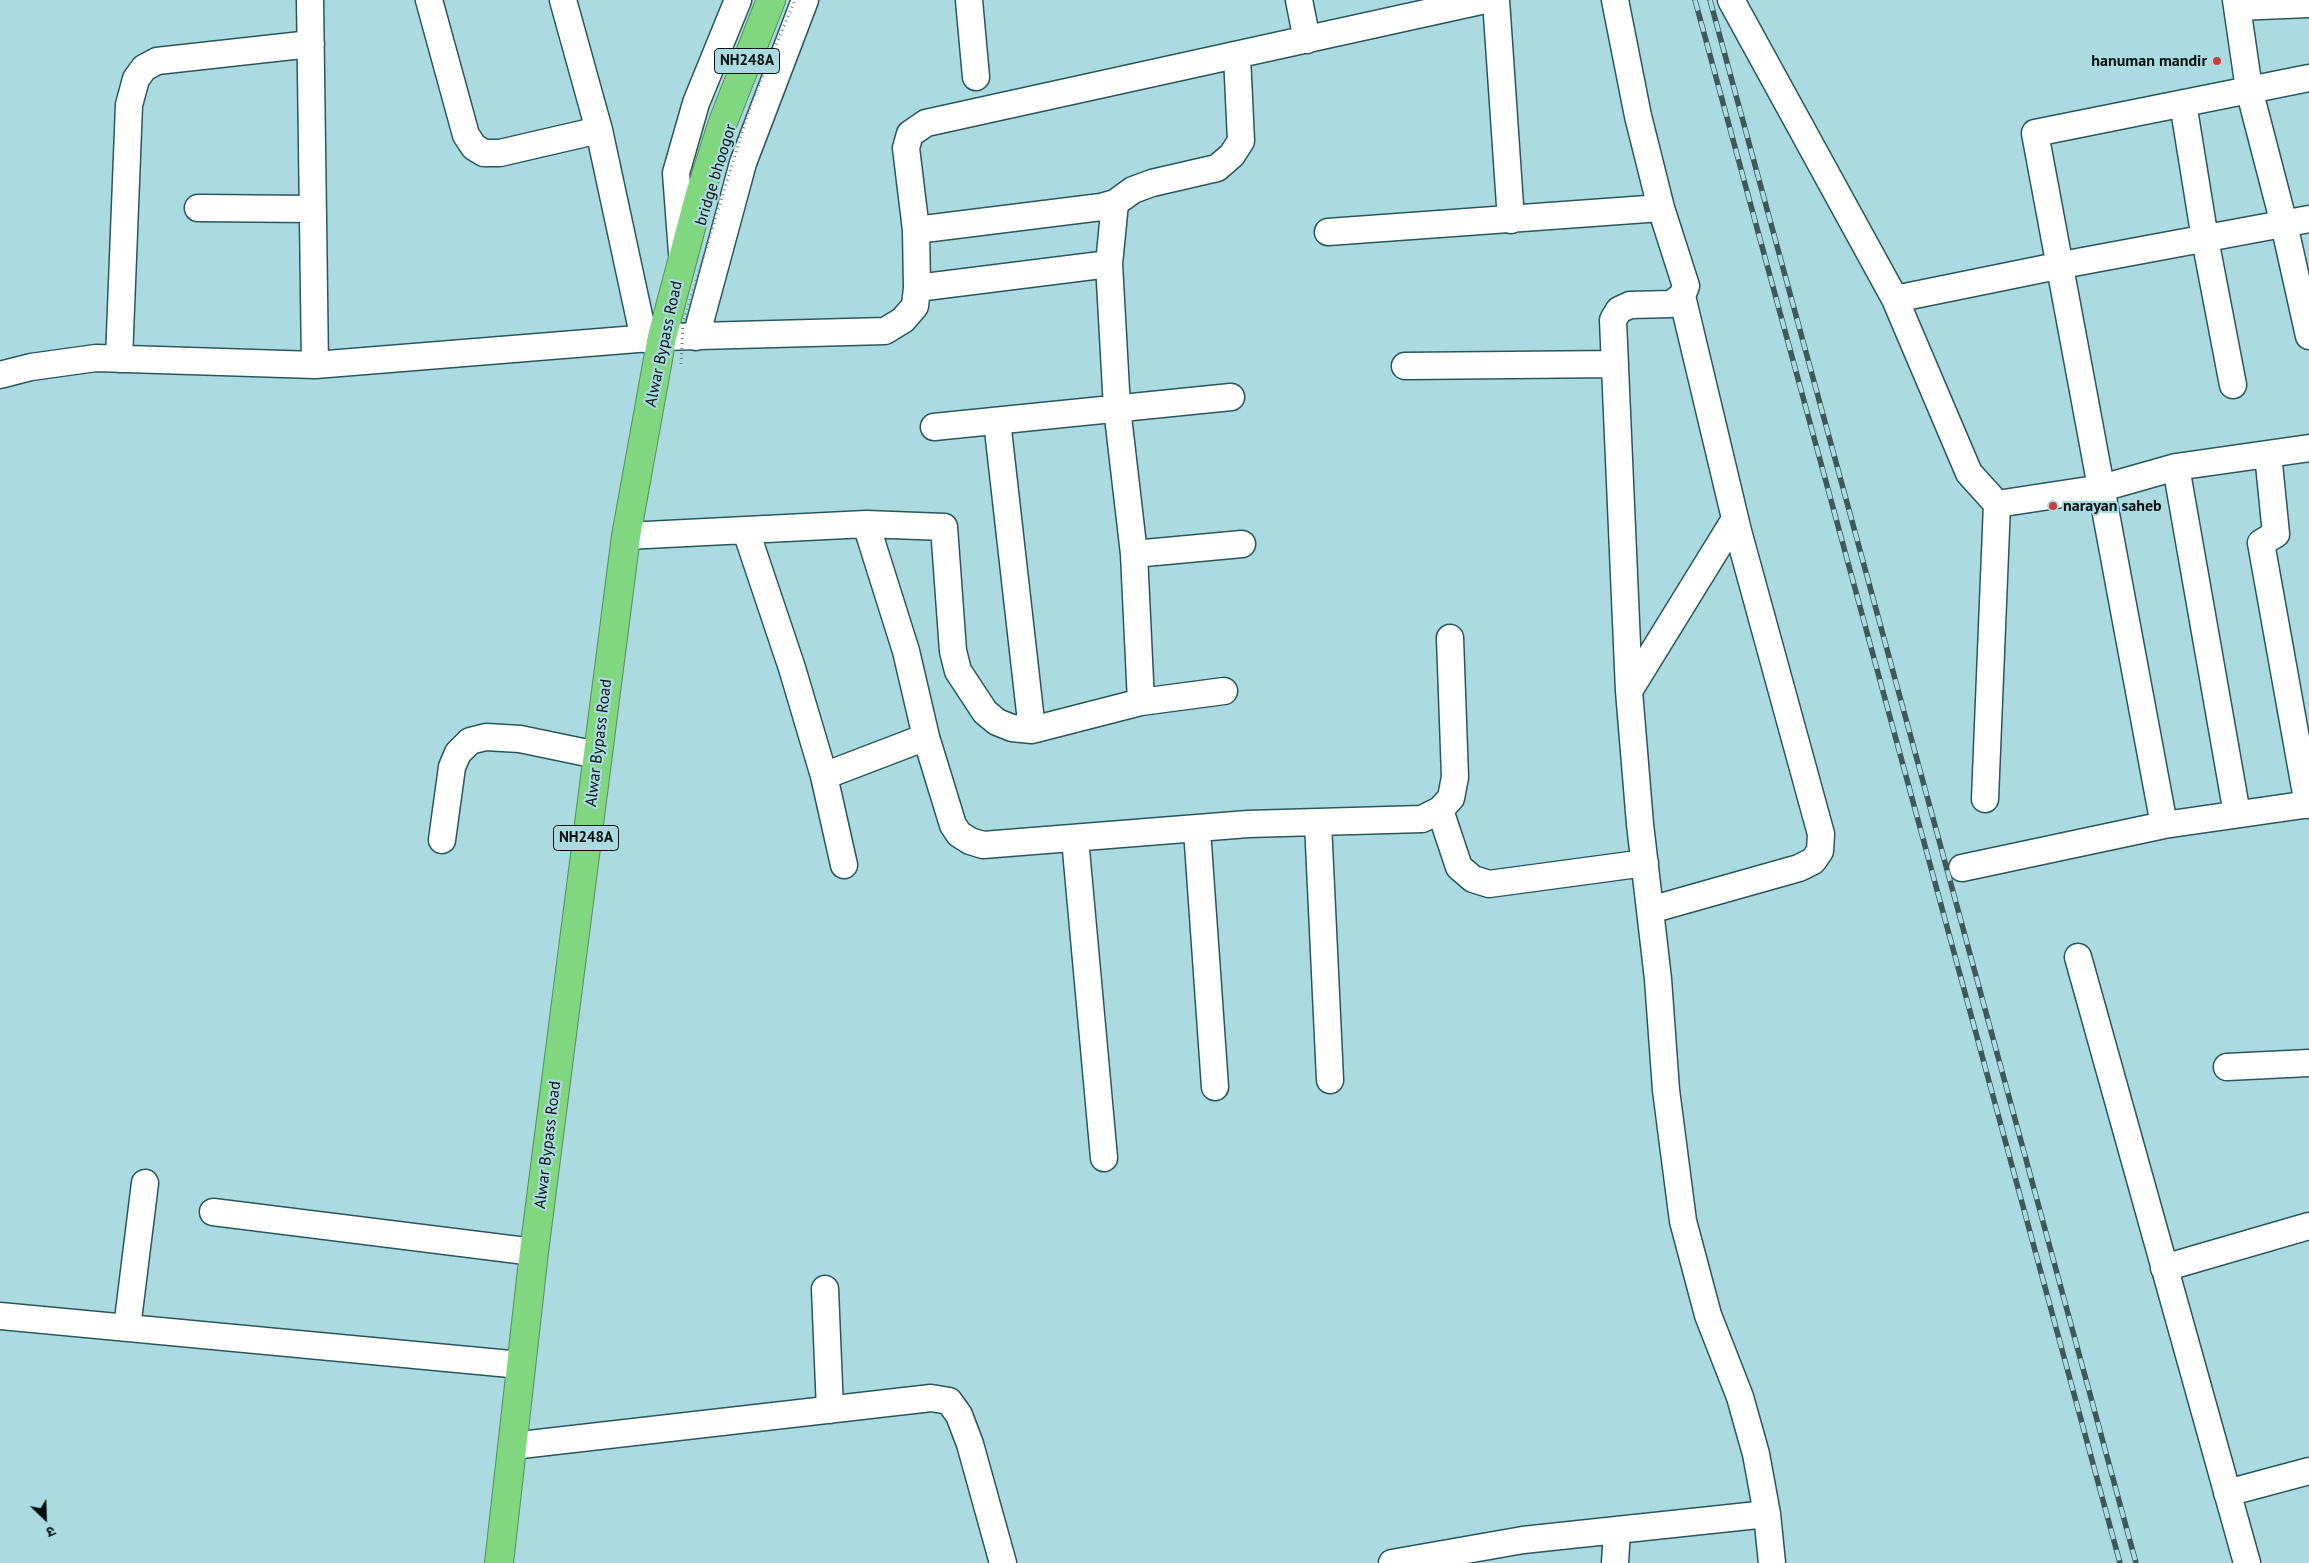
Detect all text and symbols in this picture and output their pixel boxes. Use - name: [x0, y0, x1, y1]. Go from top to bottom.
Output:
- road number: NH248A: [714, 48, 780, 74]
- place label: hanuman mandir: [2091, 51, 2207, 71]
- marker: hanuman mandir: [2211, 55, 2223, 67]
- street label: bridge bhoogor: [691, 122, 741, 228]
- street label: Alwar Bypass Road: [641, 279, 687, 409]
- place label: narayan saheb: [2063, 496, 2162, 516]
- marker: narayan saheb: [2047, 500, 2059, 512]
- street label: Alwar Bypass Road: [582, 678, 616, 808]
- road number: NH248A: [554, 826, 618, 850]
- street label: Alwar Bypass Road: [531, 1080, 565, 1210]
- north arrow: [20, 1493, 70, 1543]
- text: उ: [44, 1522, 59, 1542]

